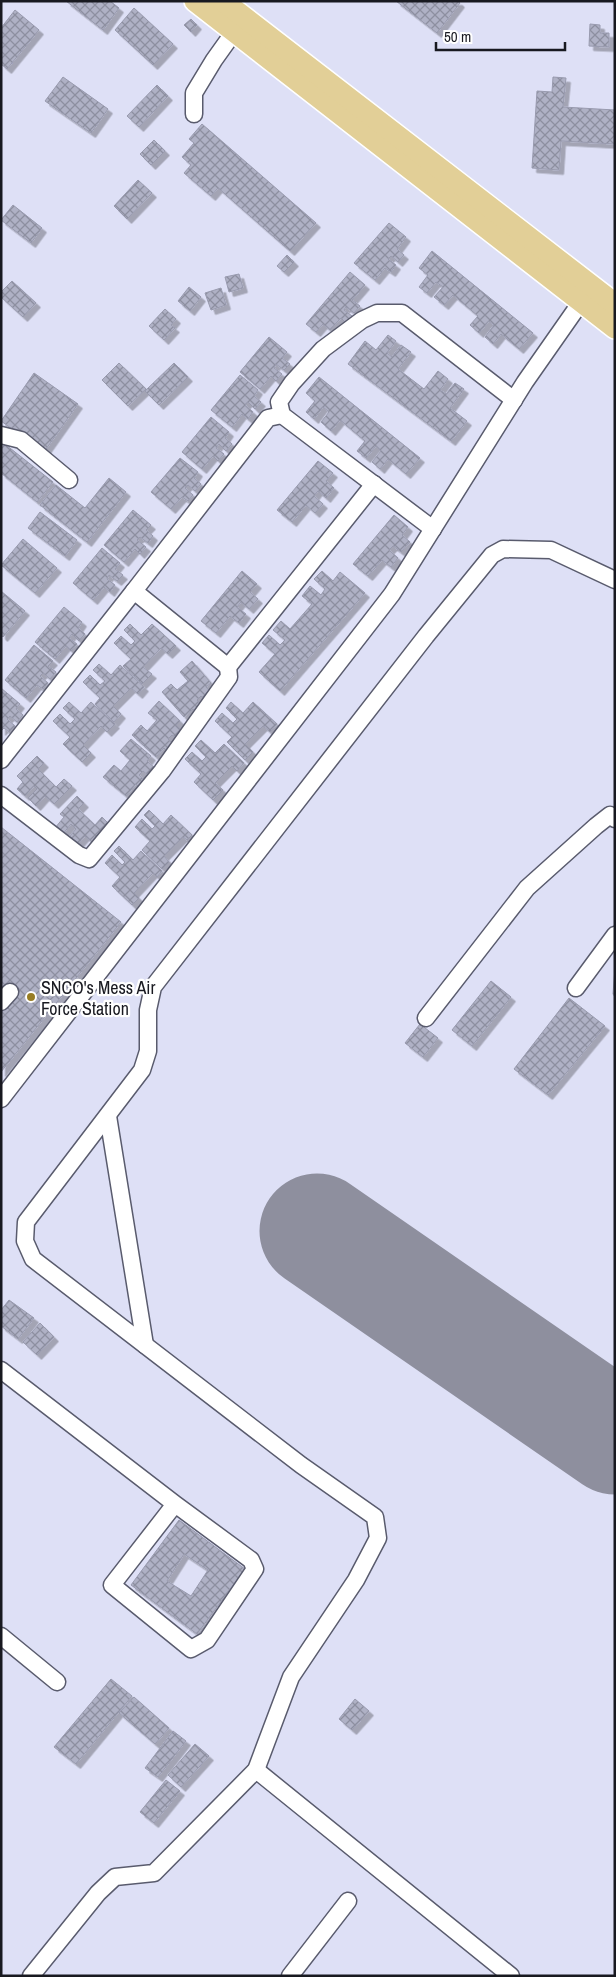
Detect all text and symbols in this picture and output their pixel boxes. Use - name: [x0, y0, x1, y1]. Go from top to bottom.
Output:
- scale bar: [436, 20, 565, 52]
- text: 50 m: [444, 26, 471, 47]
- place label: SNCO's Mess Air Force Station: [41, 975, 155, 1021]
- marker: SNCO's Mess Air Force Station: [25, 991, 37, 1003]

